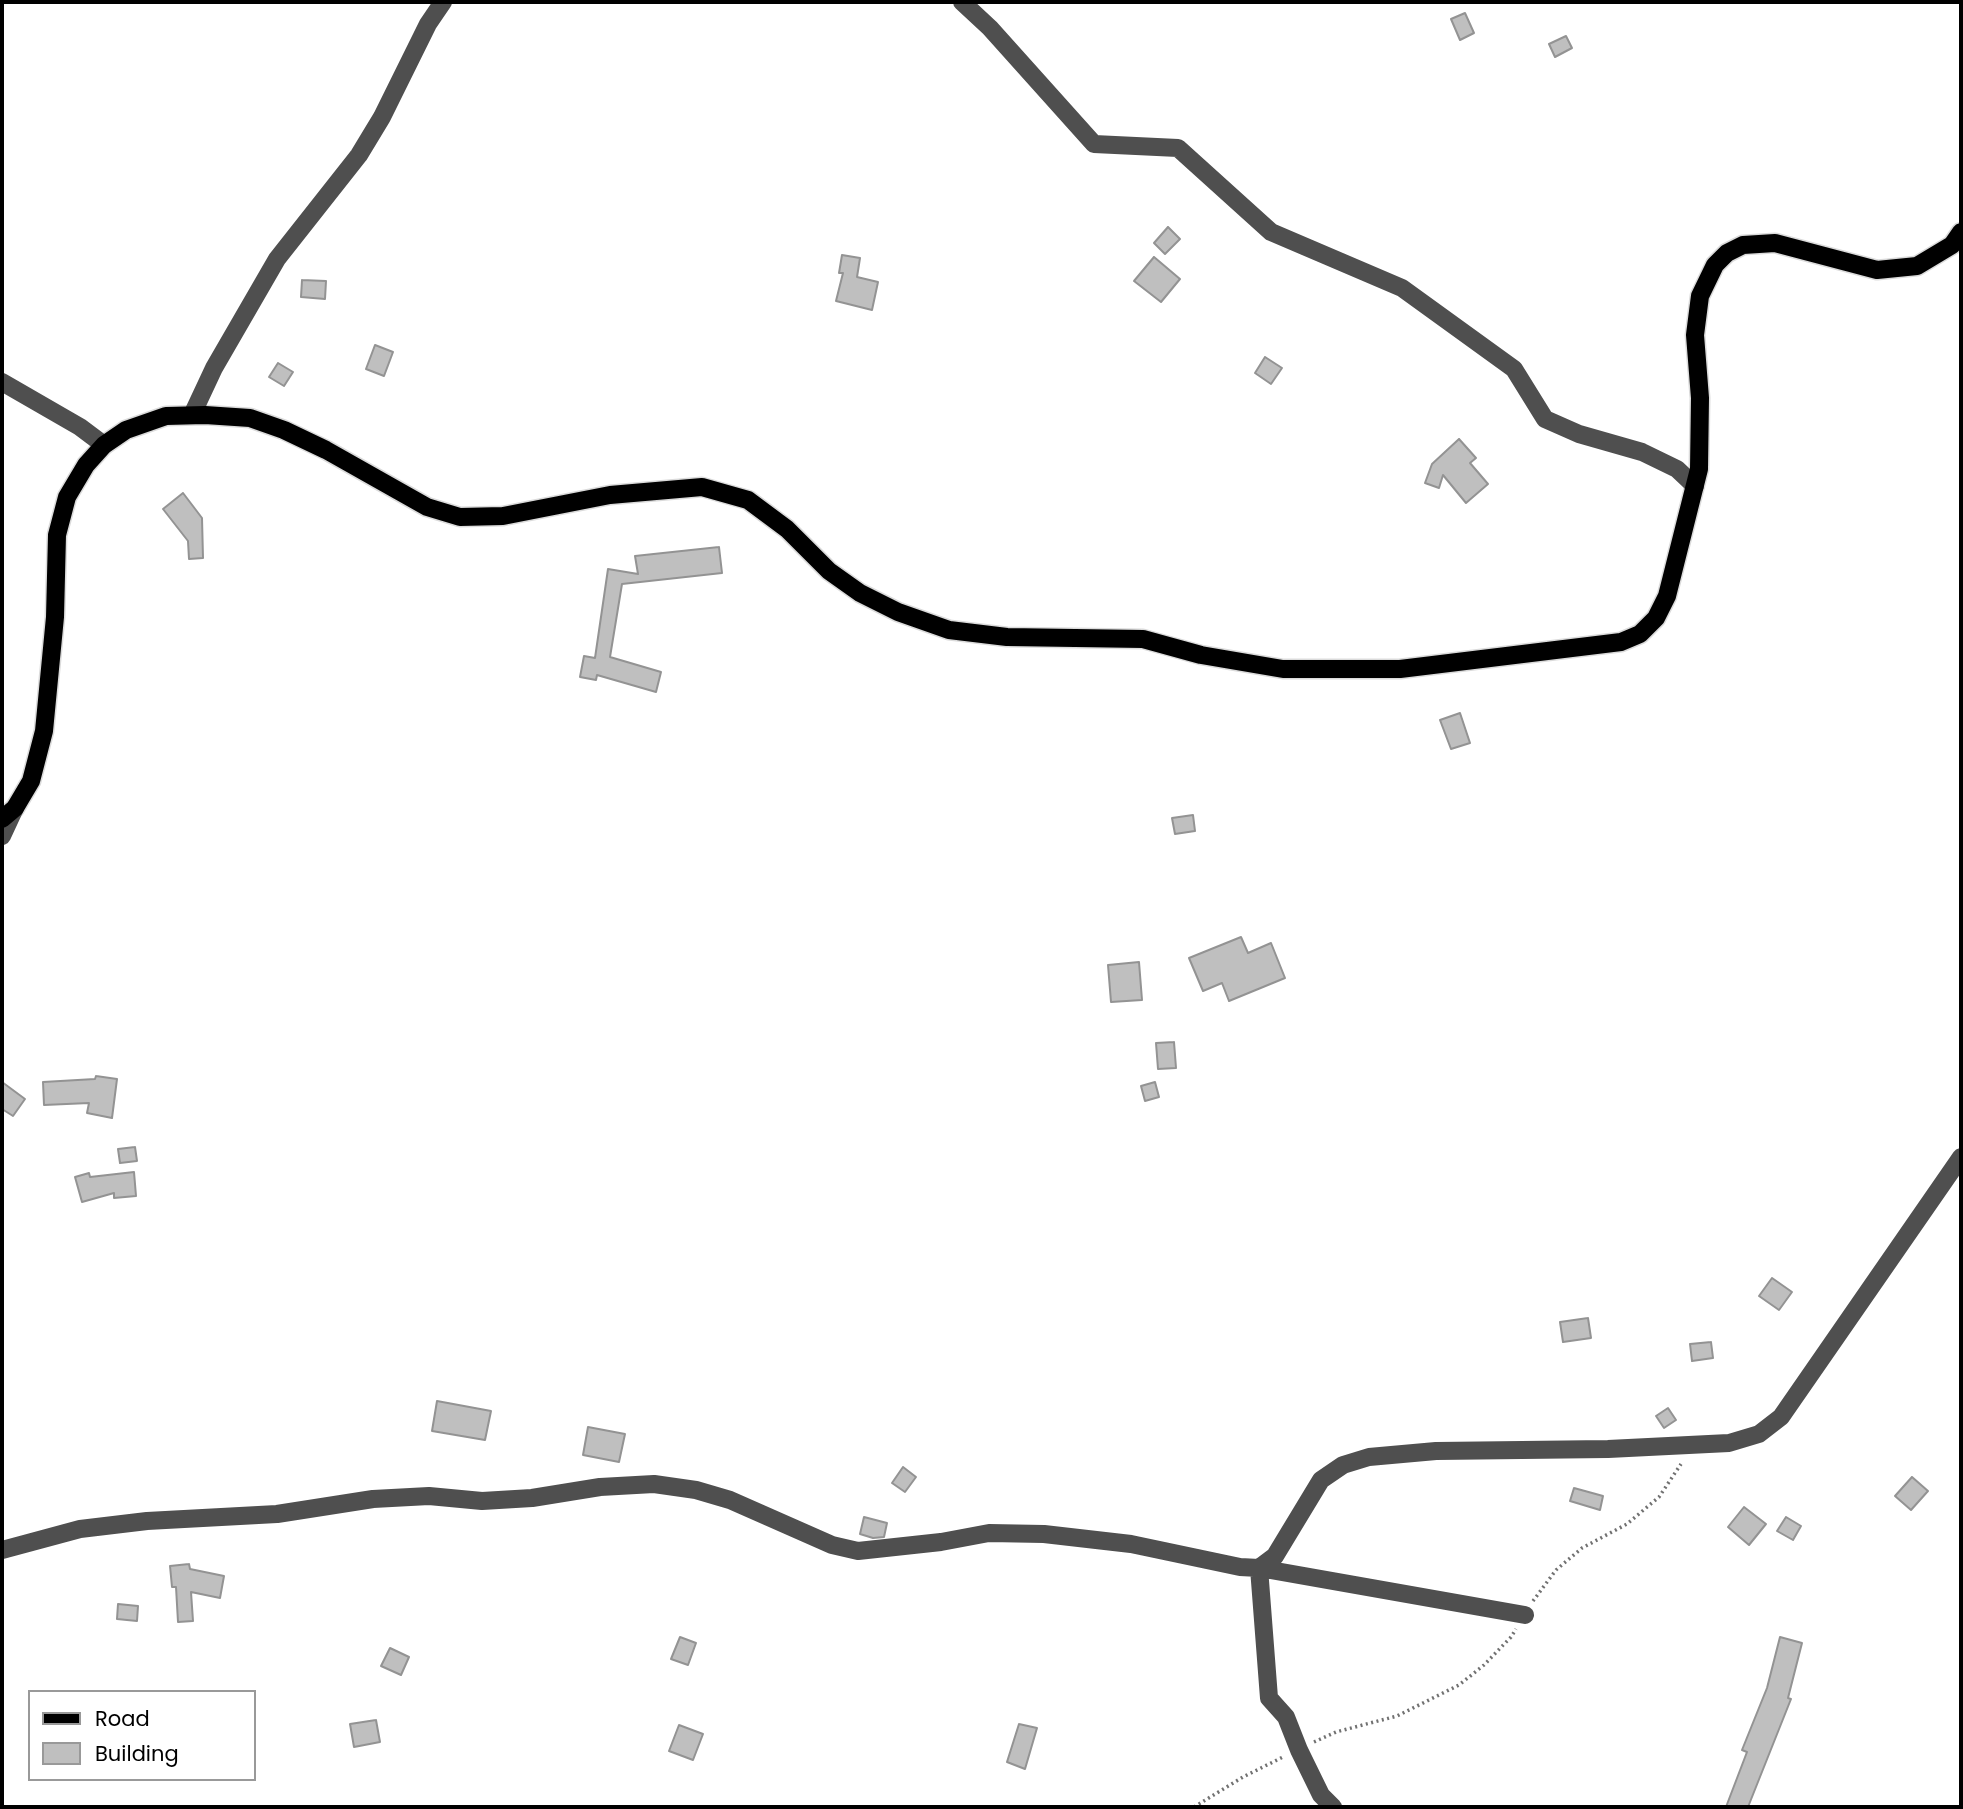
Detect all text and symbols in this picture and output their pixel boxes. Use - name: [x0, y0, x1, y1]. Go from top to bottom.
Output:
- legend: [28, 1690, 256, 1781]
- text: Road: [95, 1704, 150, 1733]
- text: Building: [95, 1739, 179, 1768]

